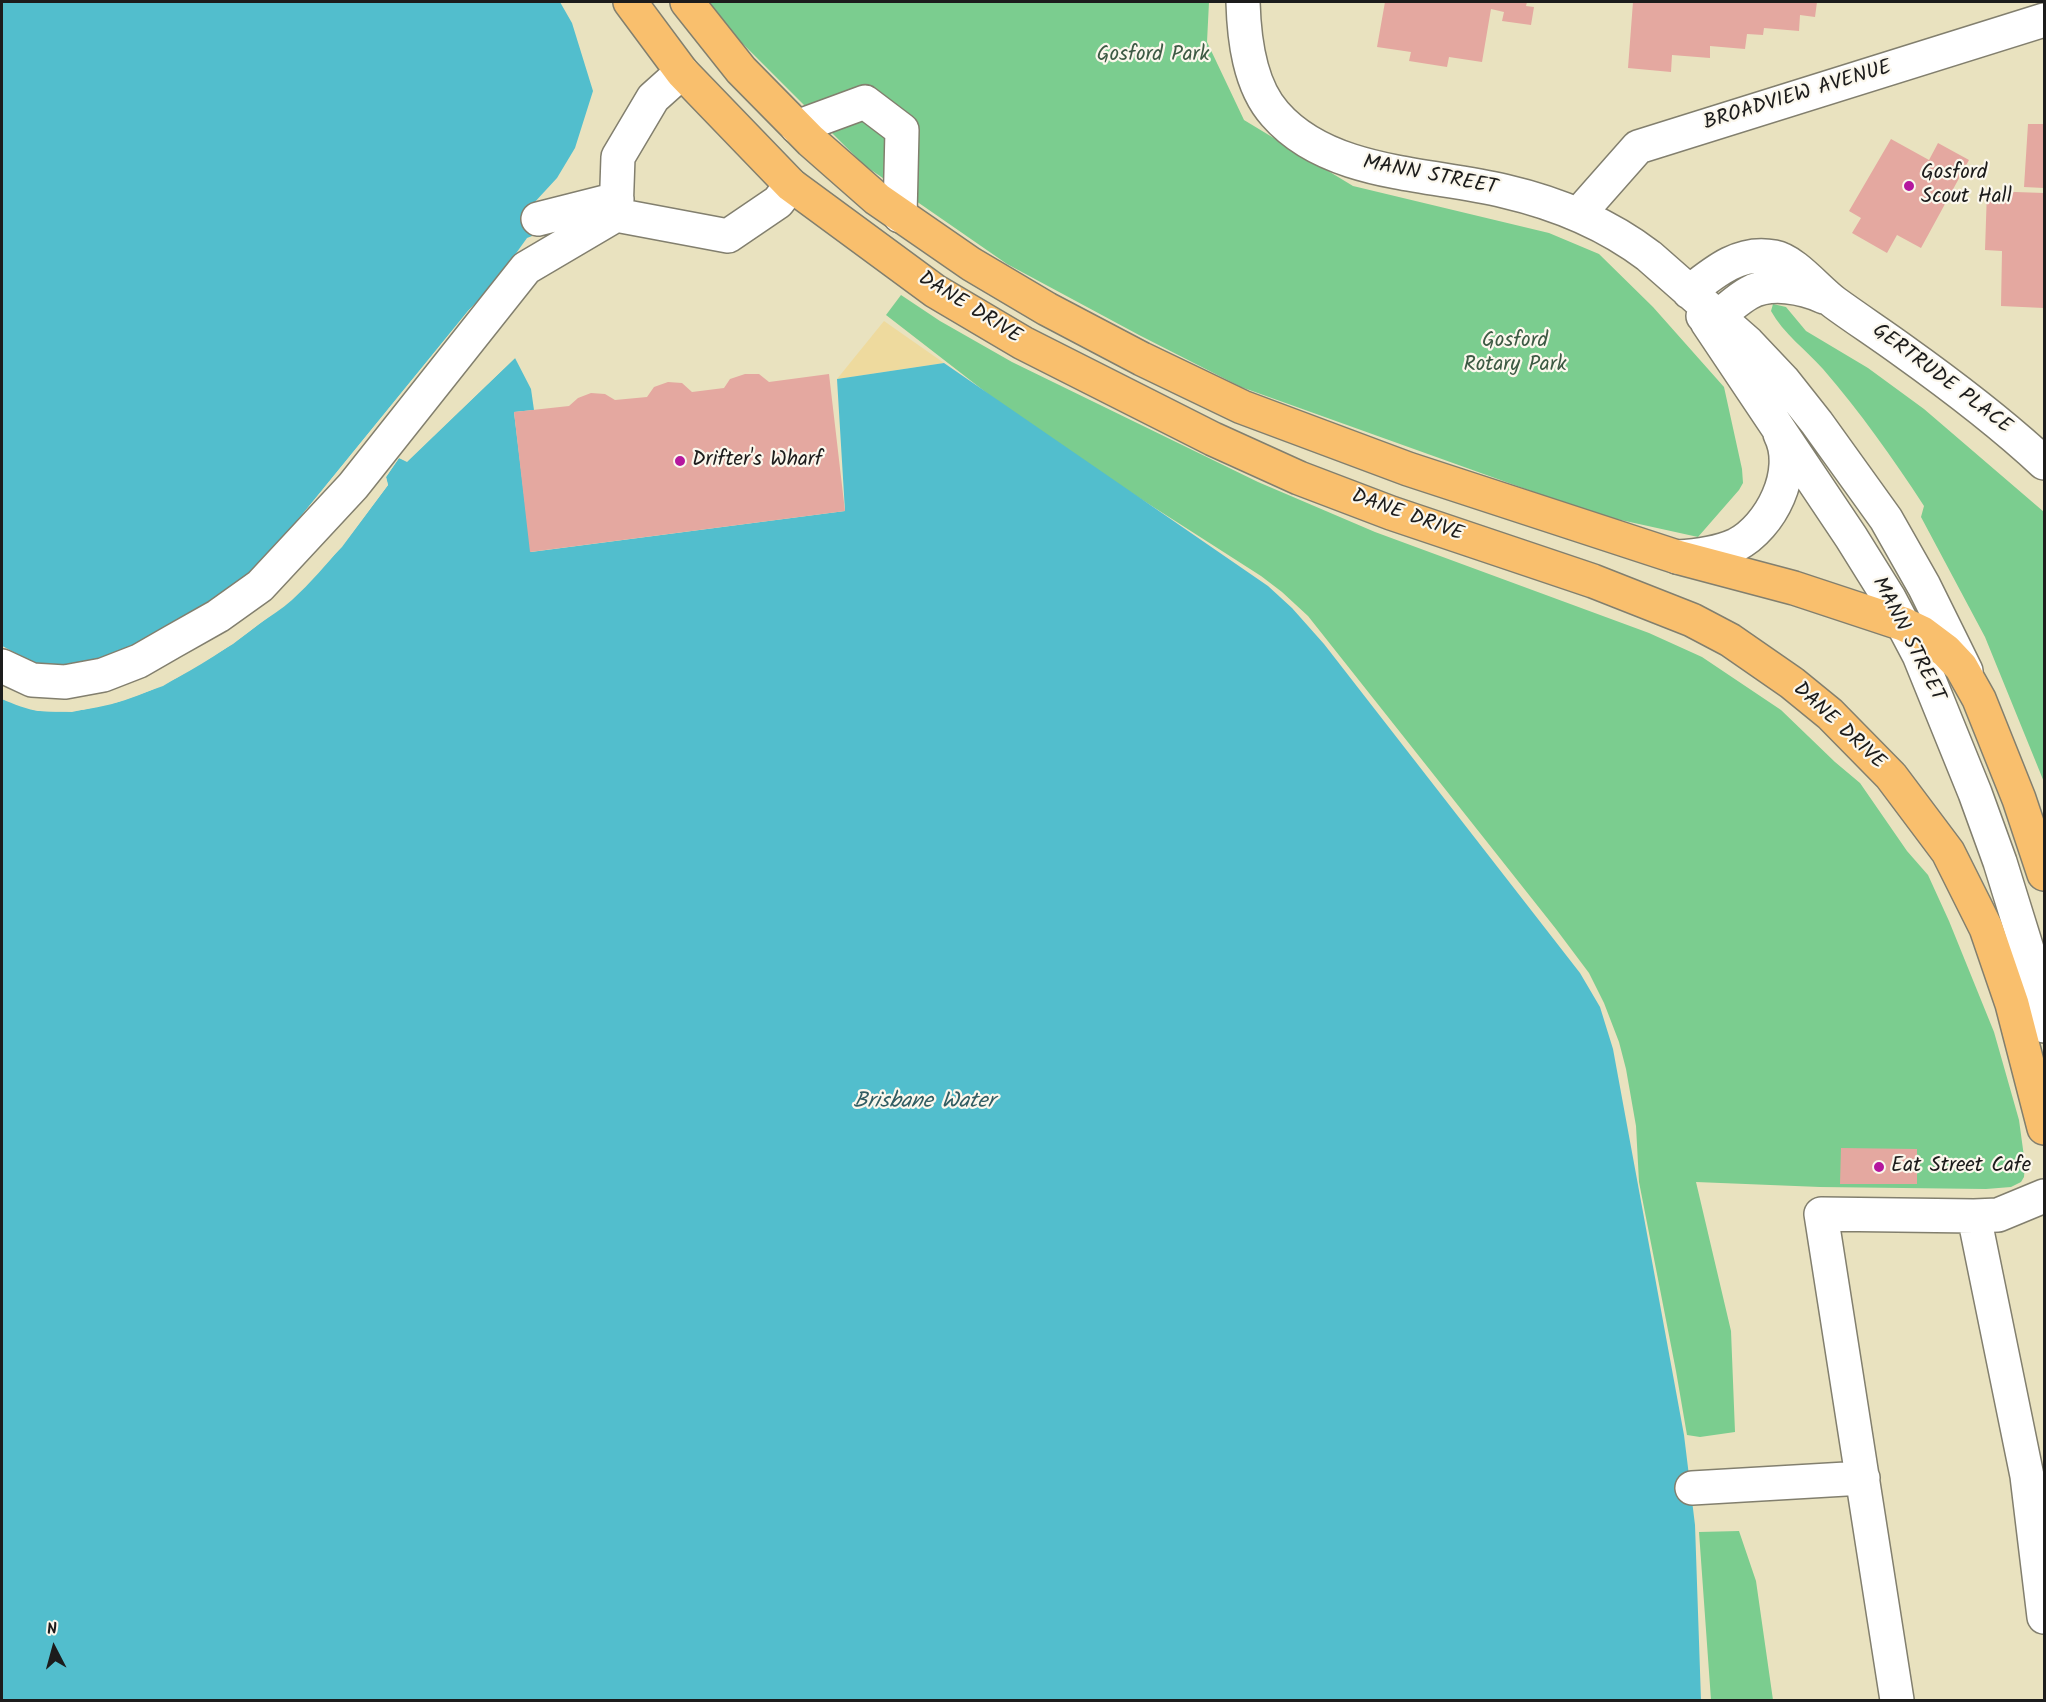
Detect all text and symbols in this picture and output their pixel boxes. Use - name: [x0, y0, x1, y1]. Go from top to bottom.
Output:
- park label: Gosford Park: [1097, 43, 1209, 69]
- street label: BROADVIEW AVENUE: [1701, 56, 1895, 138]
- street label: MANN STREET: [1361, 152, 1499, 202]
- place label: Gosford Scout Hall: [1921, 161, 2012, 211]
- marker: Gosford Scout Hall: [1902, 179, 1916, 193]
- street label: DANE DRIVE: [913, 267, 1025, 351]
- street label: GERTRUDE PLACE: [1866, 319, 2016, 441]
- park label: Gosford Rotary Park: [1463, 329, 1567, 379]
- place label: Drifter's Wharf: [692, 448, 823, 474]
- marker: Drifter's Wharf: [673, 454, 687, 468]
- street label: DANE DRIVE: [1348, 485, 1466, 549]
- street label: MANN STREET: [1865, 573, 1949, 707]
- street label: DANE DRIVE: [1787, 678, 1889, 776]
- water label: Brisbane Water: [853, 1090, 995, 1116]
- place label: Eat Street Cafe: [1891, 1154, 2031, 1180]
- marker: Eat Street Cafe: [1872, 1160, 1886, 1174]
- text: N: [46, 1617, 58, 1643]
- north arrow: [24, 1618, 84, 1678]

